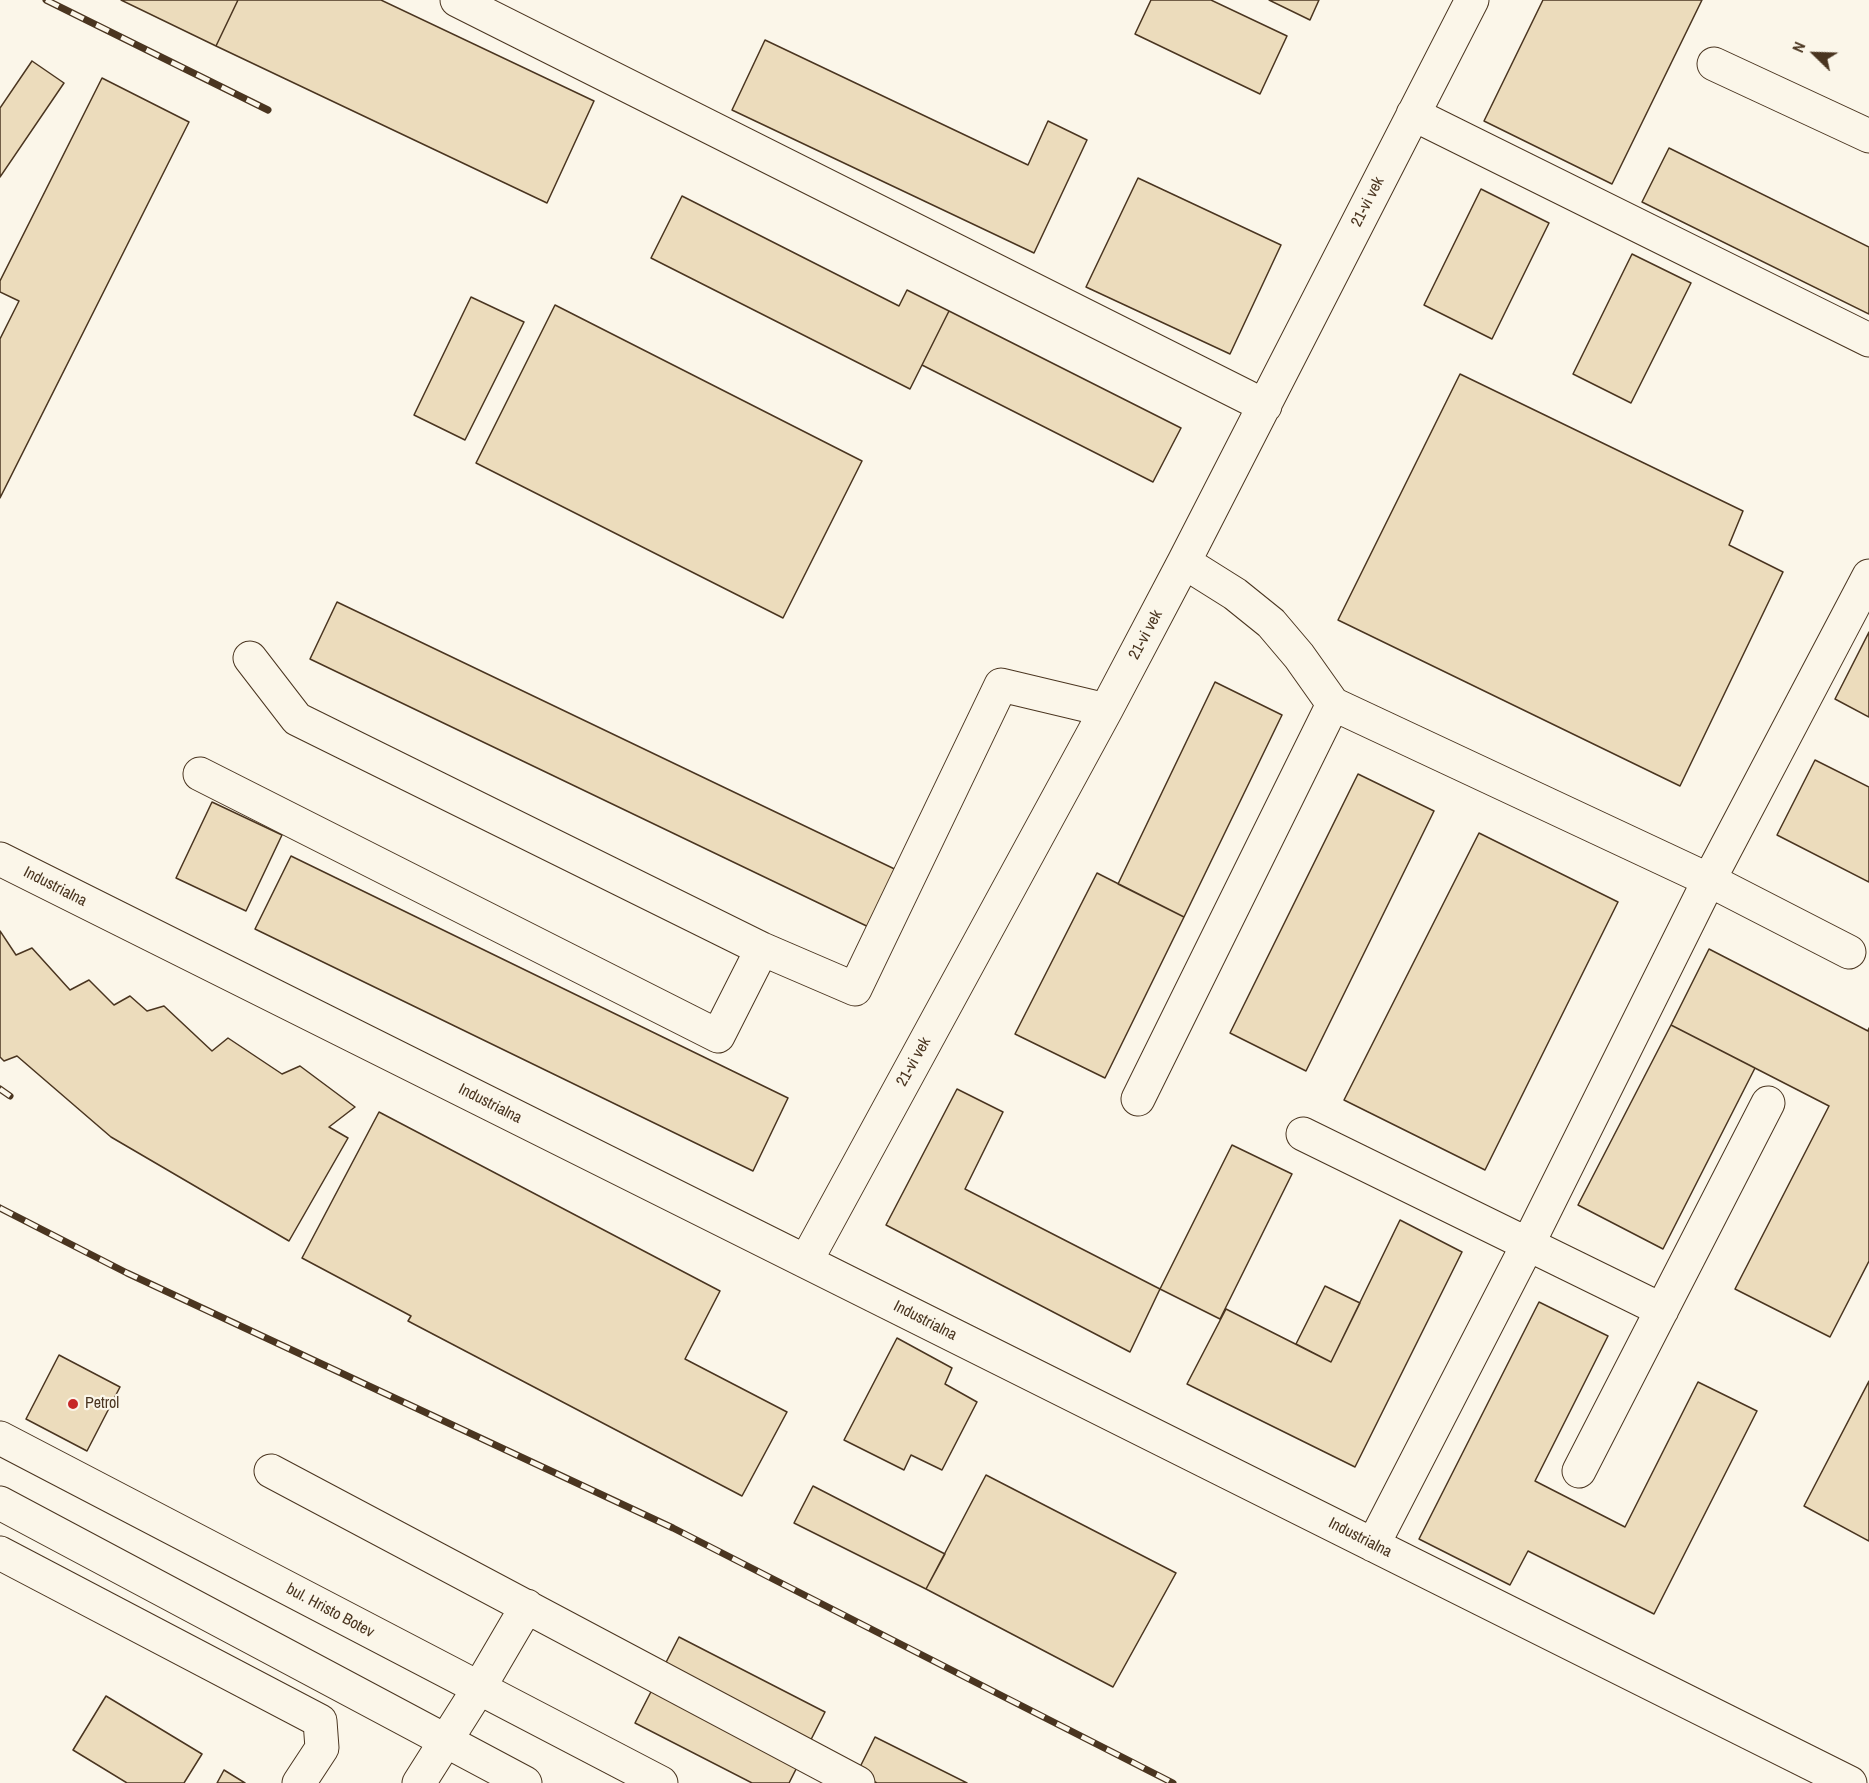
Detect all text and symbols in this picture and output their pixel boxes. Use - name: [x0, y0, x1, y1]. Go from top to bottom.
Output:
- north arrow: [1785, 24, 1845, 84]
- text: N: [1786, 38, 1810, 56]
- street label: 21-vi vek: [1347, 174, 1389, 230]
- street label: 21-vi vek: [1125, 607, 1167, 663]
- street label: Industrialna: [20, 863, 90, 911]
- street label: 21-vi vek: [893, 1034, 935, 1090]
- street label: Industrialna: [455, 1080, 525, 1128]
- street label: Industrialna: [890, 1297, 960, 1345]
- place label: Petrol: [85, 1394, 119, 1414]
- marker: Petrol: [66, 1397, 80, 1411]
- street label: Industrialna: [1325, 1514, 1395, 1562]
- street label: bul. Hristo Botev: [283, 1580, 377, 1642]

